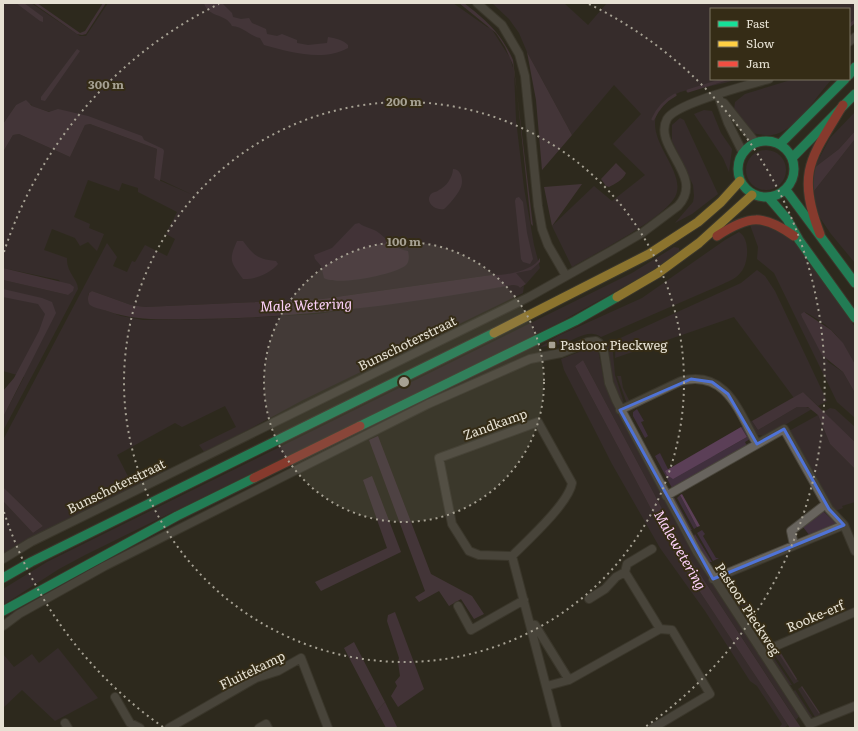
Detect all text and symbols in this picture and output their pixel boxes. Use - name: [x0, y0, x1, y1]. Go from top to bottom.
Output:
- legend: [710, 8, 850, 80]
- text: Fast: [746, 14, 770, 32]
- text: Slow: [746, 34, 775, 52]
- text: Jam: [746, 54, 771, 72]
- text: 300 m: [88, 75, 124, 93]
- text: 200 m: [386, 92, 422, 110]
- text: 100 m: [387, 232, 421, 250]
- water label: Male Wetering: [259, 292, 352, 316]
- street label: Bunschoterstraat: [354, 310, 460, 375]
- place label: Pastoor Pieckweg: [560, 335, 668, 354]
- marker: Pastoor Pieckweg: [547, 340, 557, 350]
- centre of rings: [397, 375, 411, 389]
- street label: Zandkamp: [460, 403, 530, 444]
- street label: Bunschoterstraat: [63, 453, 169, 518]
- water label: Malewetering: [650, 506, 712, 593]
- street label: Pastoor Pieckweg: [711, 558, 786, 660]
- street label: Rooke-erf: [783, 594, 847, 636]
- street label: Fluitekamp: [216, 645, 288, 694]

